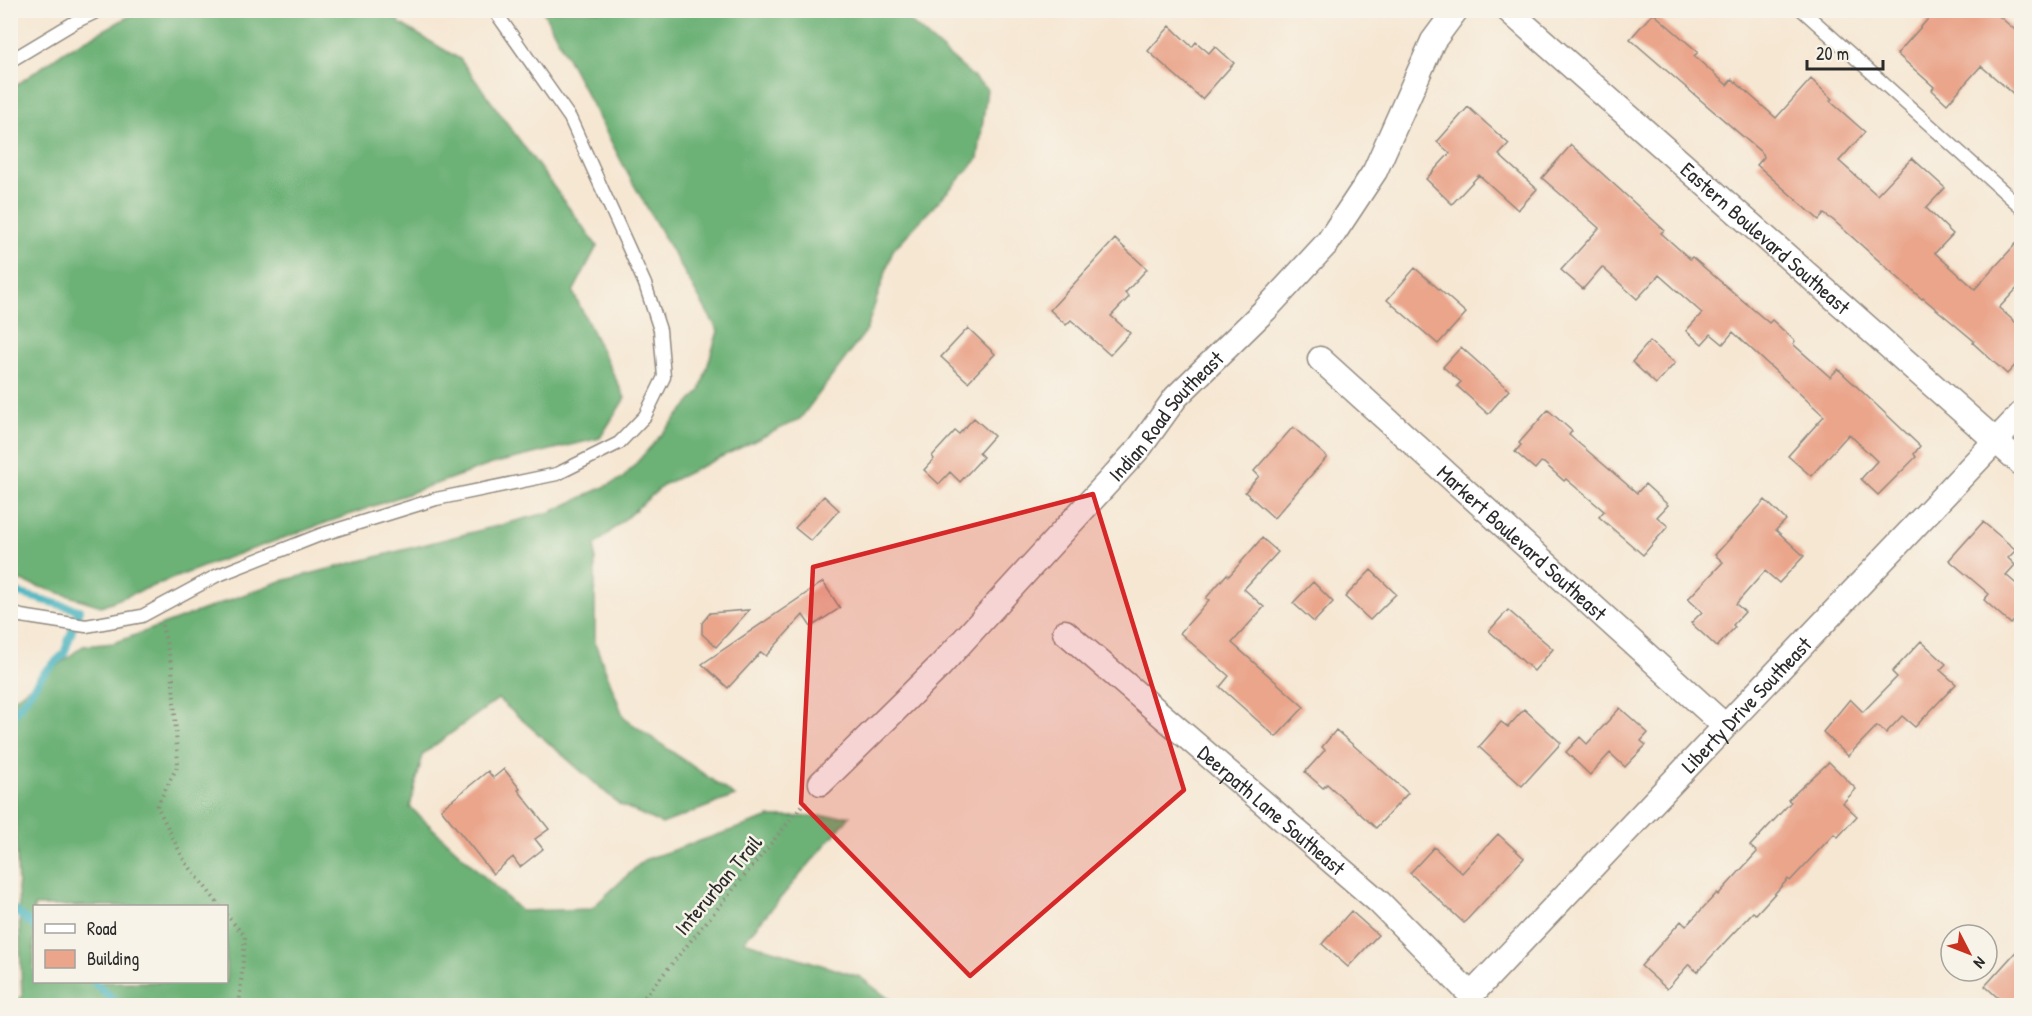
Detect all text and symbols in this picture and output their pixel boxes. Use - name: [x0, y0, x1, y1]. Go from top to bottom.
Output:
- scale bar: [1807, 33, 1884, 71]
- text: 20 m: [1816, 41, 1849, 66]
- street label: Eastern Boulevard Southeast: [1675, 155, 1857, 321]
- street label: Indian Road Southeast: [1101, 344, 1230, 487]
- street label: Markert Boulevard Southeast: [1431, 458, 1614, 627]
- street label: Liberty Drive Southeast: [1674, 630, 1818, 779]
- street label: Deerpath Lane Southeast: [1192, 738, 1353, 882]
- street label: Interurban Trail: [668, 829, 769, 941]
- legend: [33, 905, 228, 983]
- text: Road: [87, 916, 117, 941]
- north arrow: [1939, 923, 1999, 983]
- text: Building: [87, 946, 139, 971]
- text: N: [1969, 953, 1991, 974]

